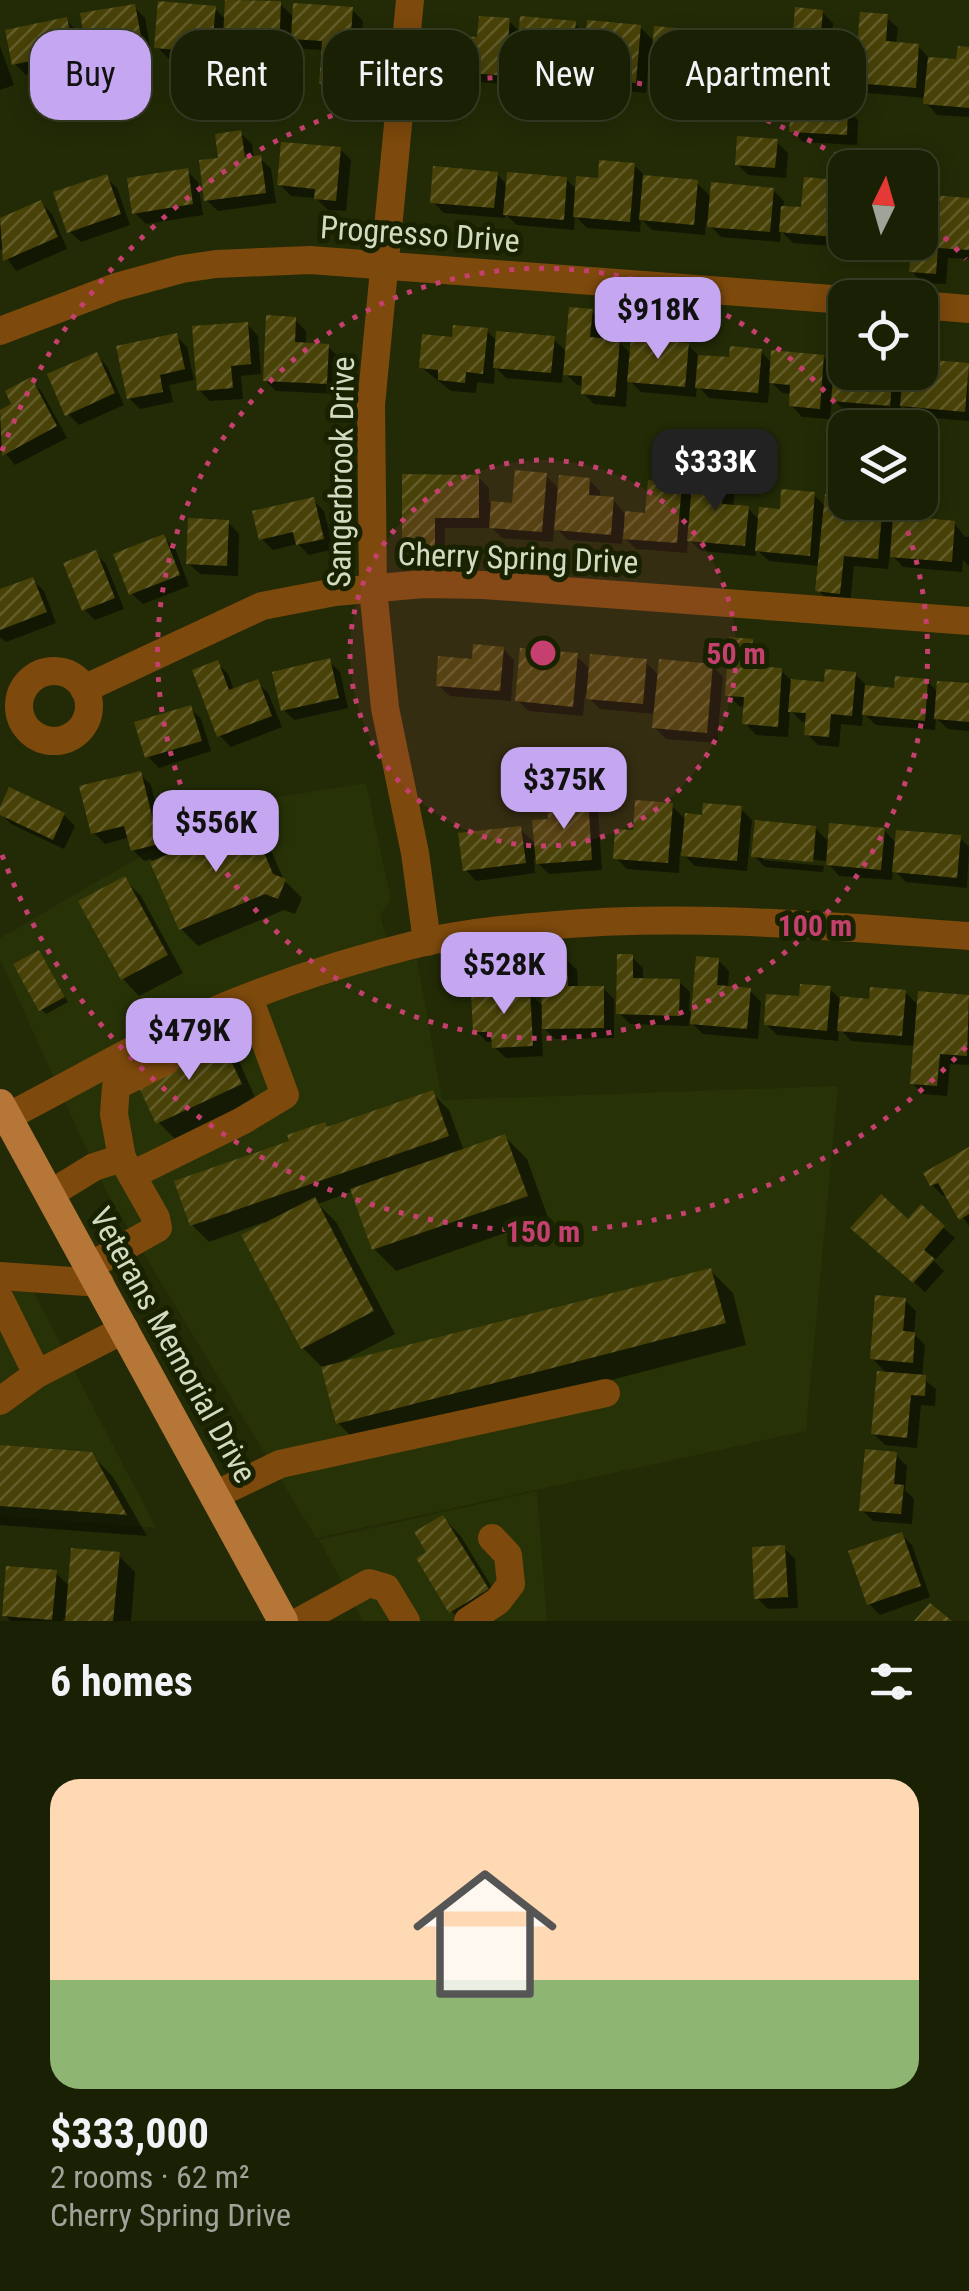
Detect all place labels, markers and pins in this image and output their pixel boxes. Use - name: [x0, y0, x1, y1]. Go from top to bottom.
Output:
- pin: $918K: [588, 277, 728, 362]
- pin: $333K: [645, 429, 785, 514]
- centre of rings: [525, 635, 561, 671]
- pin: $375K: [494, 747, 634, 832]
- pin: $556K: [146, 790, 286, 875]
- pin: $528K: [434, 932, 574, 1017]
- pin: $479K: [119, 998, 259, 1083]

